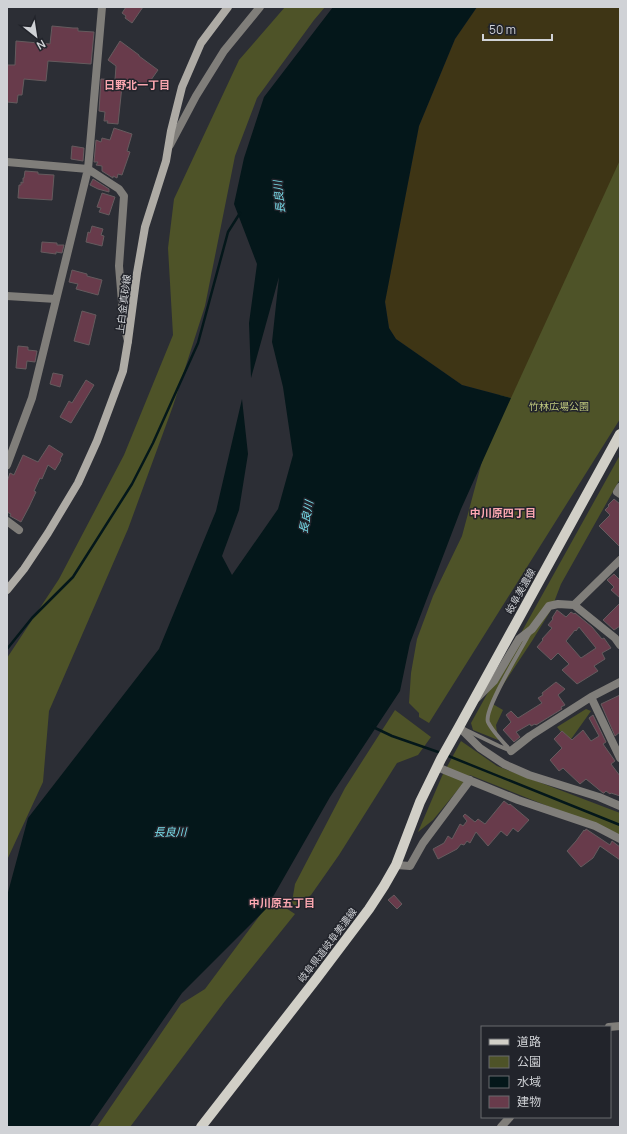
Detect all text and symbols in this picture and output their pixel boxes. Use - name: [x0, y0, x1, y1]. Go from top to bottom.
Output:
- north arrow: [16, 16, 56, 56]
- scale bar: [483, 16, 552, 42]
- text: 50 m: [489, 21, 516, 38]
- text: N: [34, 37, 48, 54]
- district label: 日野北一丁目: [104, 77, 170, 92]
- water label: 長良川: [269, 179, 288, 214]
- street label: 上白金真砂線: [112, 273, 134, 335]
- park label: 竹林広場公園: [529, 399, 589, 413]
- water label: 長良川: [295, 498, 316, 535]
- district label: 中川原四丁目: [470, 505, 536, 520]
- street label: 岐阜美濃線: [502, 566, 538, 616]
- water label: 長良川: [154, 824, 187, 839]
- district label: 中川原五丁目: [249, 895, 315, 910]
- street label: 岐阜県道岐阜美濃線: [294, 905, 360, 985]
- legend: [481, 1026, 611, 1118]
- text: 道路: [517, 1033, 541, 1050]
- text: 公園: [517, 1053, 541, 1070]
- text: 水域: [517, 1073, 541, 1090]
- text: 建物: [517, 1093, 541, 1110]

